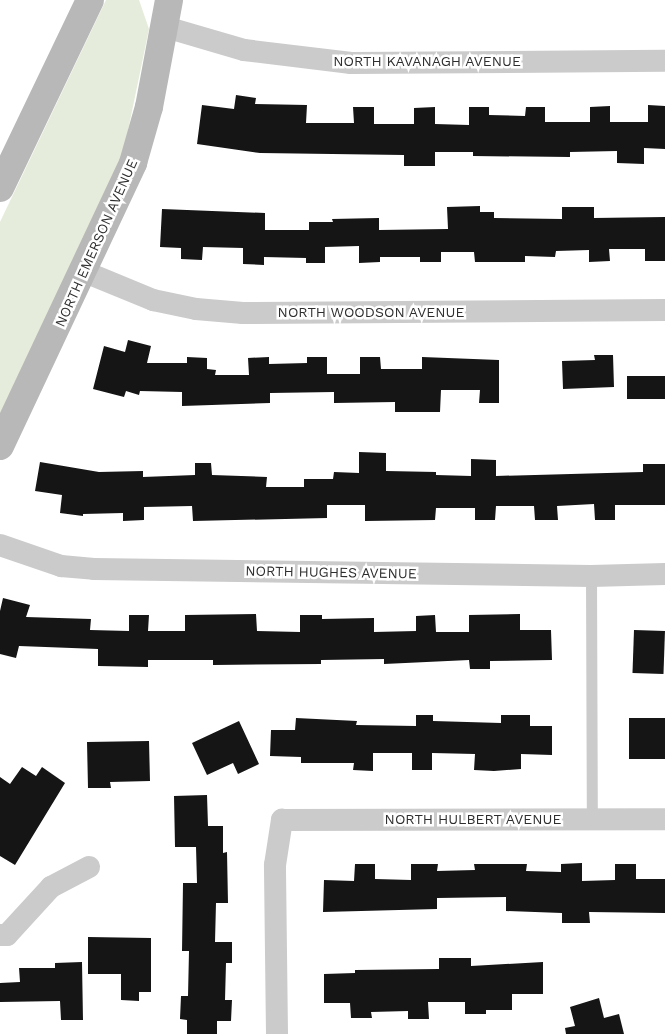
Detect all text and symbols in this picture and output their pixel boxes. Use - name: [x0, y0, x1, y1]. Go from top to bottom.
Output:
- street label: NORTH KAVANAGH AVENUE: [333, 53, 521, 69]
- street label: NORTH EMERSON AVENUE: [51, 156, 141, 330]
- street label: NORTH WOODSON AVENUE: [277, 304, 465, 320]
- street label: NORTH HUGHES AVENUE: [245, 562, 417, 582]
- street label: NORTH HULBERT AVENUE: [384, 811, 562, 827]

